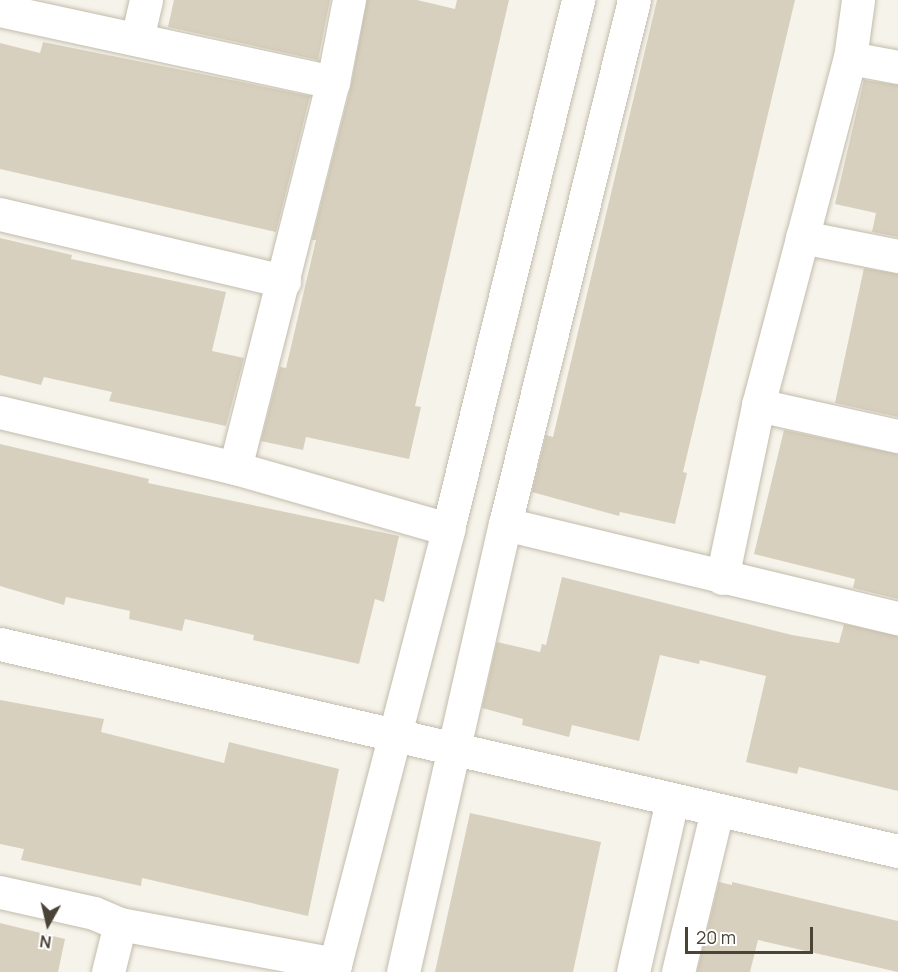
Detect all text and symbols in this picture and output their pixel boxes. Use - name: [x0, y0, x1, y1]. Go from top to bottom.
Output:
- north arrow: [18, 894, 78, 954]
- scale bar: [688, 915, 816, 953]
- text: 20 m: [696, 925, 736, 949]
- text: N: [38, 930, 53, 954]

